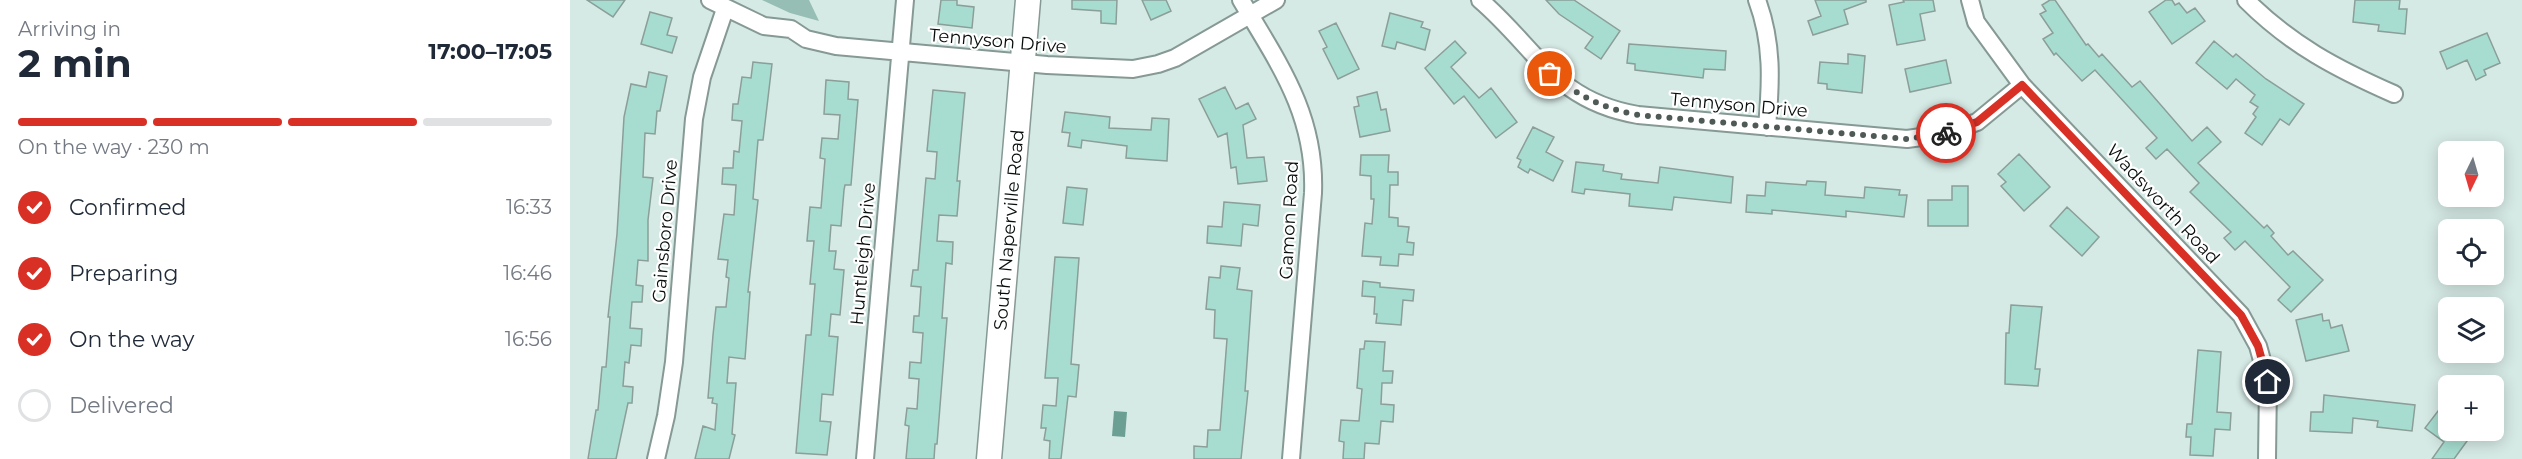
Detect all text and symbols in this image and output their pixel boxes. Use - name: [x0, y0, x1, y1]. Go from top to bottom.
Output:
- text: Arriving in: [18, 17, 121, 41]
- street label: Tennyson Drive: [928, 24, 1068, 58]
- text: 17:00–17:05: [428, 38, 552, 65]
- text: 2 min: [18, 39, 132, 87]
- pin: [1524, 48, 1575, 99]
- icon: bag: [1533, 57, 1566, 90]
- street label: Tennyson Drive: [1669, 88, 1809, 122]
- courier: [1916, 103, 1976, 163]
- icon: bike: [1930, 117, 1963, 150]
- street label: South Naperville Road: [989, 129, 1029, 331]
- text: On the way · 230 m: [18, 135, 210, 159]
- street label: Wadsworth Road: [2102, 139, 2224, 269]
- north arrow: [2438, 141, 2504, 207]
- map controls: [2438, 141, 2504, 441]
- street label: Gainsboro Drive: [648, 158, 682, 304]
- street label: Gamon Road: [1275, 160, 1303, 280]
- street label: Huntleigh Drive: [846, 182, 880, 326]
- icon: check: [18, 191, 51, 224]
- text: Confirmed: [69, 194, 186, 221]
- text: 16:33: [506, 195, 552, 219]
- button: locate: [2438, 219, 2504, 285]
- icon: check: [18, 257, 51, 290]
- text: Preparing: [69, 260, 178, 287]
- text: 16:46: [503, 261, 552, 285]
- button: layers: [2438, 297, 2504, 363]
- icon: check: [18, 323, 51, 356]
- text: On the way: [69, 326, 194, 353]
- text: 16:56: [505, 327, 552, 351]
- pin: [2242, 356, 2293, 407]
- icon: home: [2251, 365, 2284, 398]
- button: +: [2438, 375, 2504, 441]
- text: Delivered: [69, 392, 174, 419]

